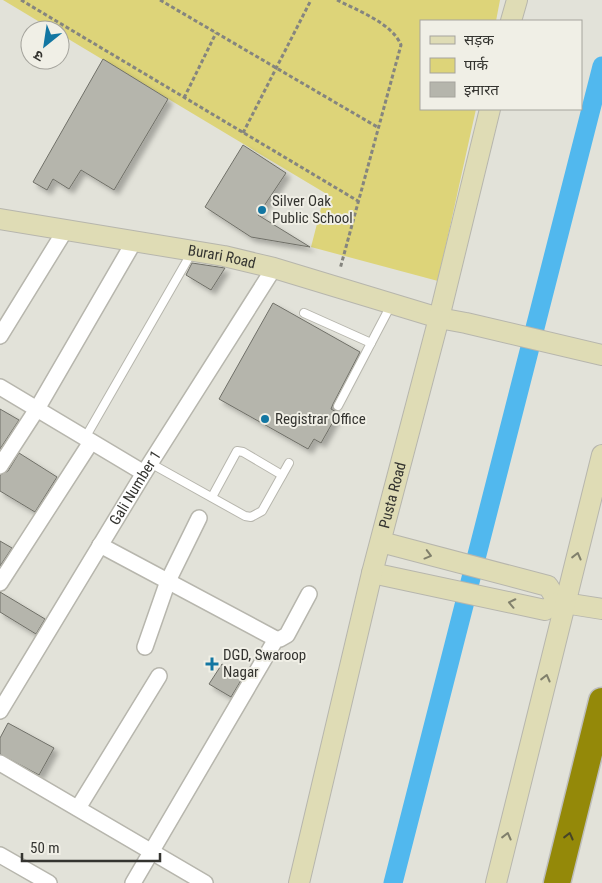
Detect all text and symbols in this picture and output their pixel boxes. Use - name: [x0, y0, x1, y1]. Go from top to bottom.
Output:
- north arrow: [20, 20, 70, 70]
- legend: [420, 20, 582, 110]
- text: सड़क: [464, 31, 494, 49]
- text: उ: [30, 47, 46, 65]
- text: पार्क: [464, 56, 488, 74]
- text: इमारत: [464, 81, 499, 99]
- place label: Silver Oak Public School: [272, 192, 353, 227]
- marker: Silver Oak Public School: [256, 204, 268, 216]
- street label: Burari Road: [187, 241, 257, 272]
- place label: Registrar Office: [275, 410, 366, 428]
- marker: Registrar Office: [259, 413, 271, 425]
- street label: Gali Number 1: [106, 447, 165, 528]
- street label: Pusta Road: [375, 460, 410, 530]
- one-way arrow: [423, 549, 432, 560]
- one-way arrow: [571, 551, 582, 560]
- one-way arrow: [508, 598, 517, 609]
- place label: DGD, Swaroop Nagar: [223, 646, 306, 681]
- marker: DGD, Swaroop Nagar: [205, 657, 219, 671]
- one-way arrow: [540, 673, 551, 682]
- scale bar: [22, 830, 160, 862]
- one-way arrow: [501, 831, 512, 840]
- one-way arrow: [563, 831, 574, 840]
- text: 50 m: [30, 839, 60, 857]

